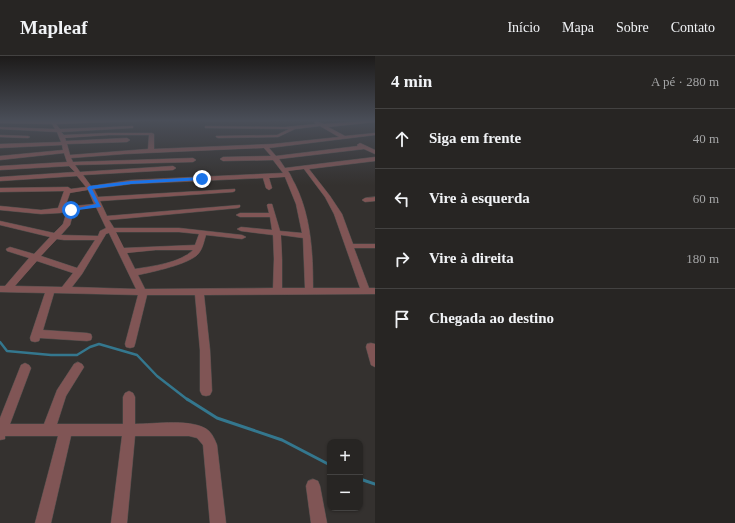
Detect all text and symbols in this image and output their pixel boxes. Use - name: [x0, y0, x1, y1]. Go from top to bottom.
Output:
- text: Mapleaf: [20, 17, 88, 38]
- text: Início: [507, 20, 540, 35]
- text: Mapa: [562, 20, 594, 35]
- text: Sobre: [616, 20, 649, 35]
- text: Contato: [671, 20, 715, 35]
- text: 4 min: [391, 72, 432, 91]
- text: A pé · 280 m: [651, 74, 719, 89]
- icon: ahead: [391, 128, 413, 150]
- text: Siga em frente: [429, 130, 521, 146]
- text: 40 m: [693, 131, 719, 146]
- route end: [193, 170, 211, 188]
- icon: left: [391, 188, 413, 210]
- text: Vire à esquerda: [429, 190, 530, 206]
- text: 60 m: [693, 191, 719, 206]
- route start: [62, 201, 80, 219]
- icon: right: [391, 248, 413, 270]
- text: Vire à direita: [429, 250, 514, 266]
- text: 180 m: [686, 251, 719, 266]
- icon: arrive: [391, 308, 413, 330]
- text: Chegada ao destino: [429, 310, 554, 326]
- map controls: [327, 439, 363, 511]
- button: +: [327, 439, 363, 475]
- button: −: [327, 475, 363, 511]

